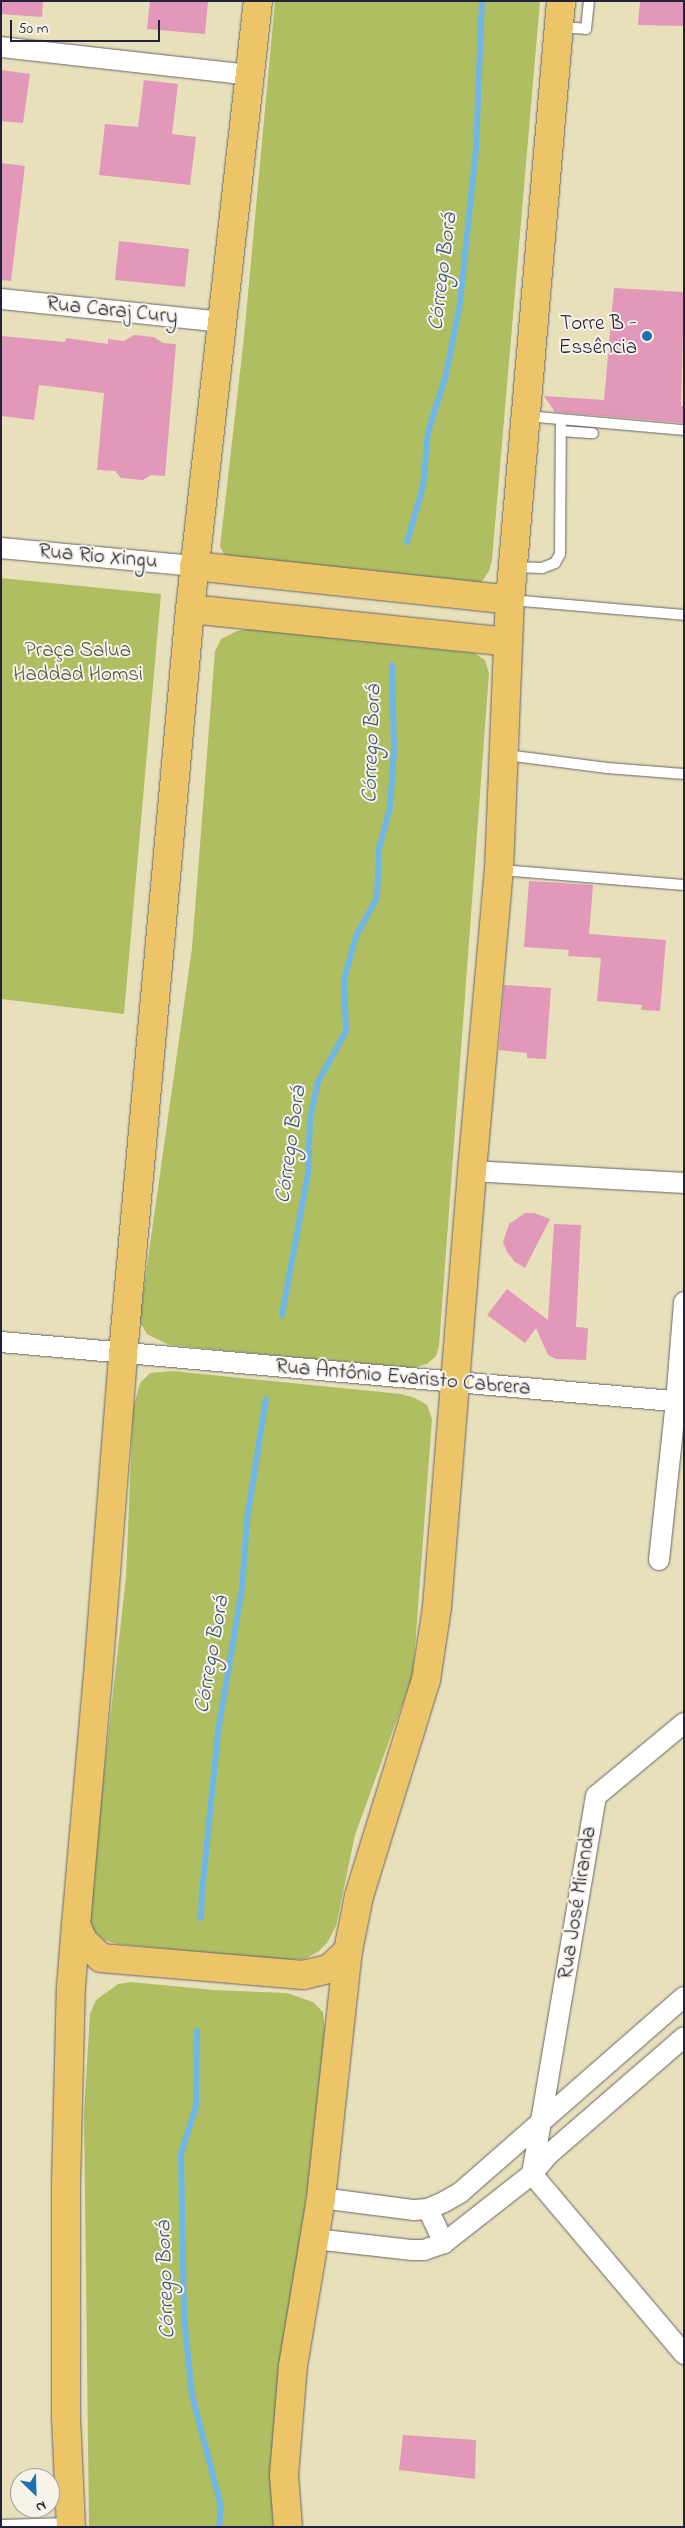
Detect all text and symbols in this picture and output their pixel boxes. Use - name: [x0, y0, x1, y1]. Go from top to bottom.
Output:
- scale bar: [12, 10, 162, 42]
- text: 50 m: [18, 18, 48, 40]
- water label: Córrego Borá: [424, 212, 464, 332]
- street label: Rua Caraj Cury: [45, 292, 179, 330]
- place label: Torre B - Essência: [559, 311, 637, 361]
- marker: Torre B - Essência: [641, 330, 653, 342]
- street label: Rua Rio Xingu: [37, 539, 159, 575]
- park label: Praça Salua Haddad Homsi: [13, 638, 143, 688]
- water label: Córrego Borá: [358, 685, 388, 803]
- water label: Córrego Borá: [271, 1085, 313, 1205]
- street label: Rua Antônio Evaristo Cabrera: [274, 1354, 532, 1402]
- water label: Córrego Borá: [190, 1595, 236, 1715]
- street label: Rua José Miranda: [553, 1825, 603, 1981]
- water label: Córrego Borá: [152, 2221, 182, 2339]
- north arrow: [10, 2468, 60, 2518]
- text: N: [32, 2495, 49, 2518]

